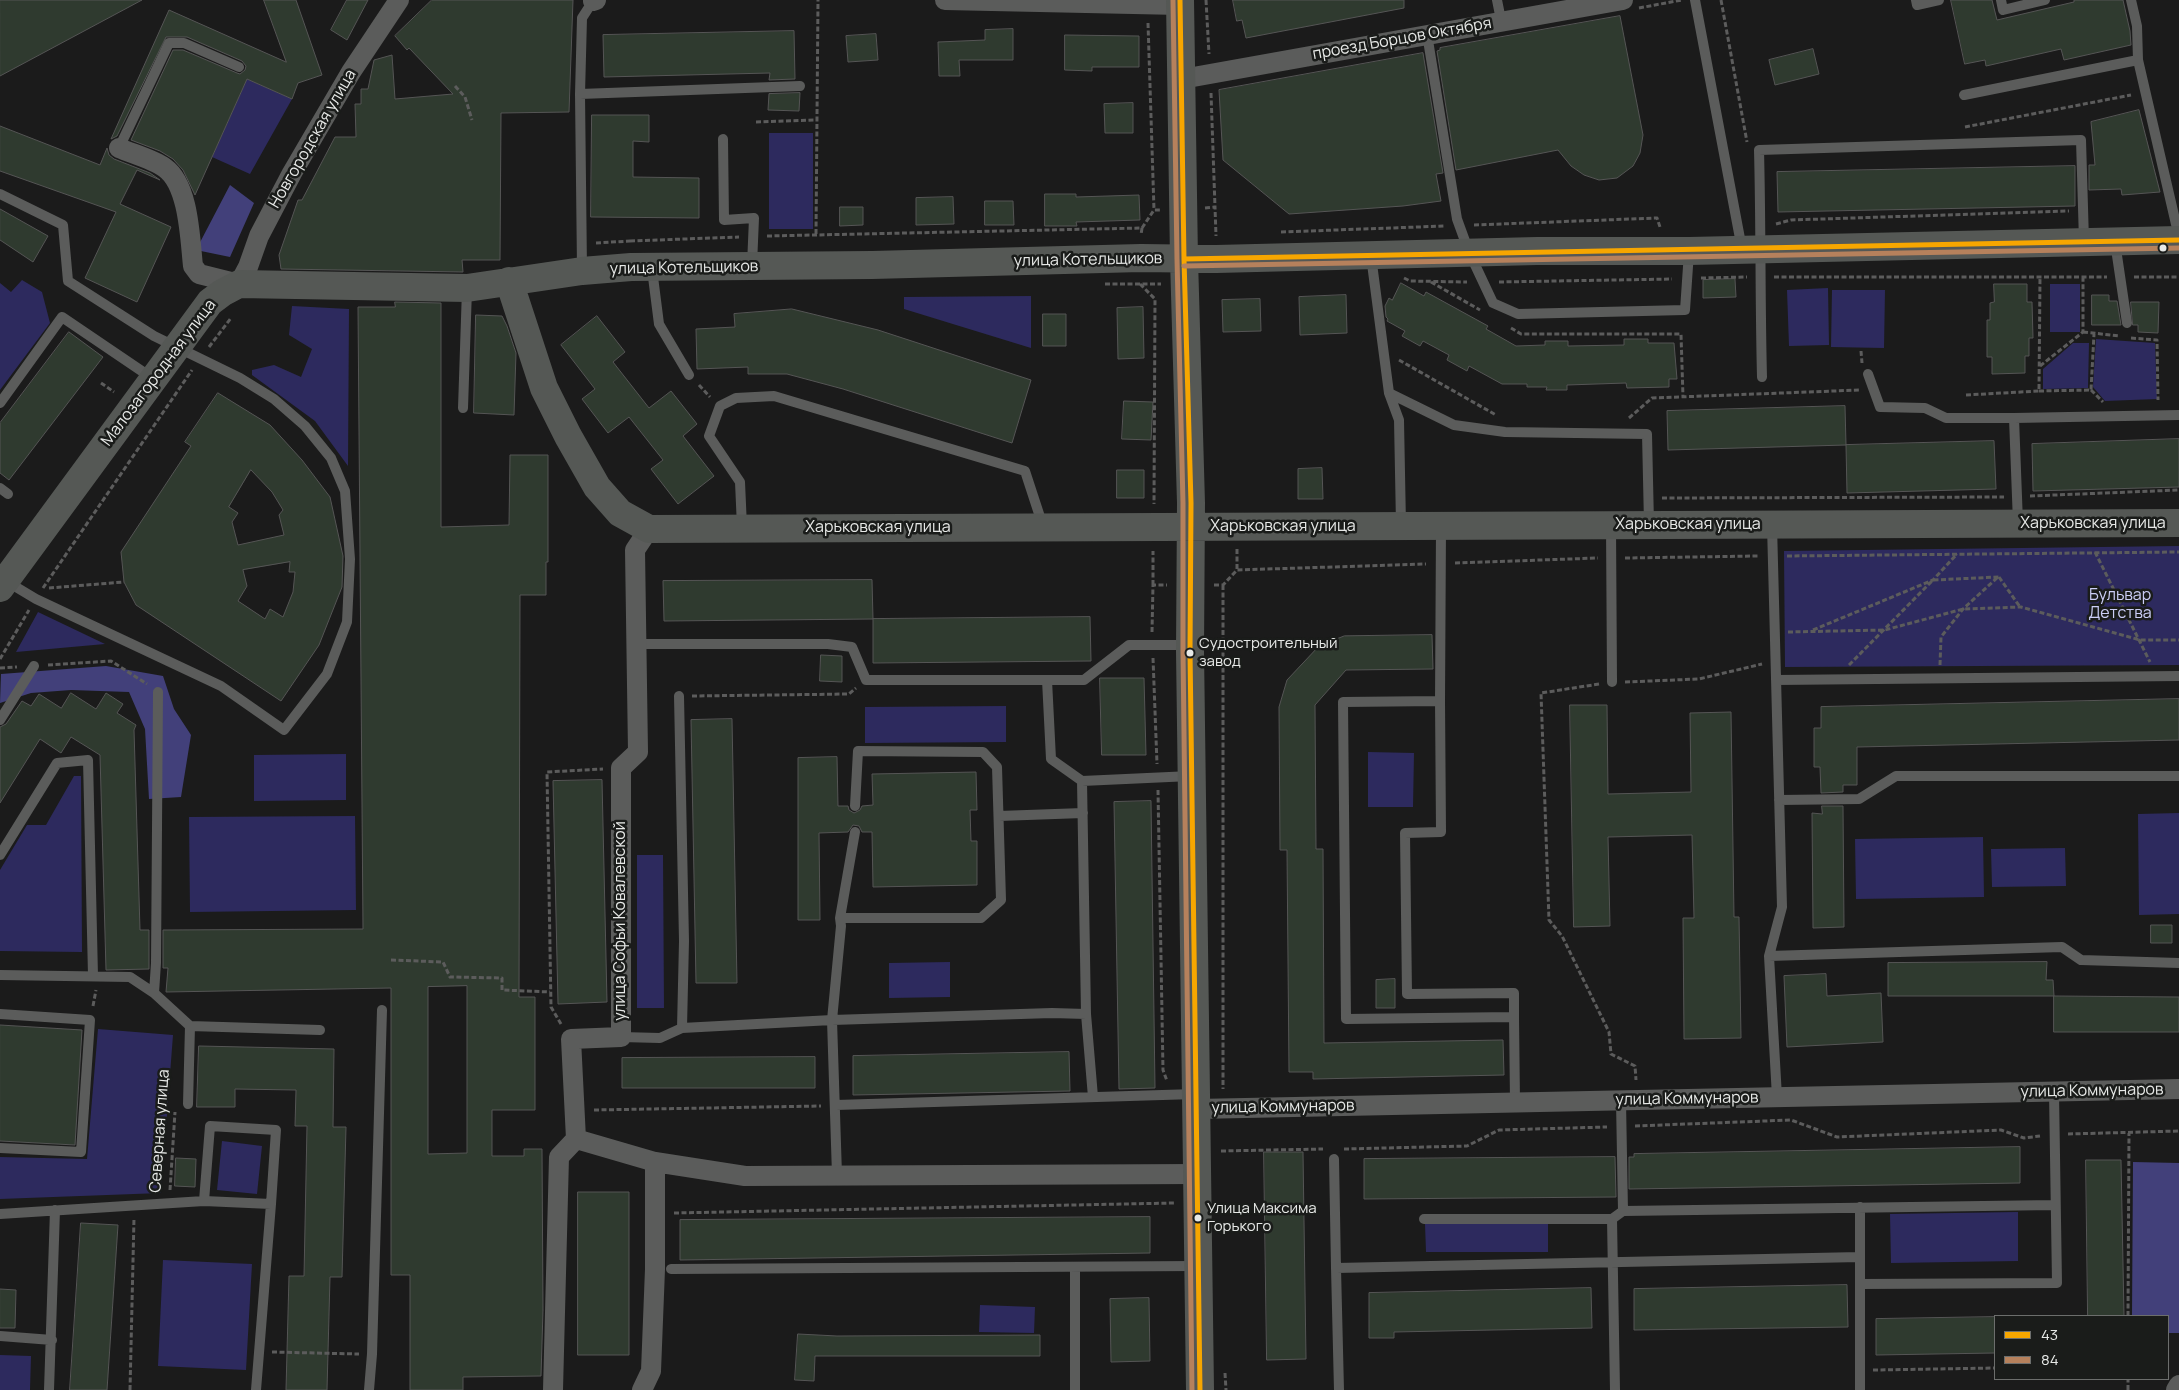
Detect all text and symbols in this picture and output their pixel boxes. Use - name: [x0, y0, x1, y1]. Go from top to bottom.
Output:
- street label: проезд Борцов Октября: [1311, 14, 1493, 64]
- street label: Новгородская улица: [265, 66, 361, 212]
- unlabelled marker: [2158, 243, 2168, 253]
- street label: улица Котельщиков: [1013, 249, 1163, 271]
- street label: улица Котельщиков: [609, 257, 759, 279]
- street label: Малозагородная улица: [98, 296, 220, 450]
- street label: Харьковская улица: [2020, 514, 2166, 534]
- street label: Харьковская улица: [1615, 515, 1761, 535]
- street label: Харьковская улица: [1210, 517, 1356, 537]
- street label: Харьковская улица: [805, 518, 951, 538]
- park label: Бульвар Детства: [2088, 586, 2152, 624]
- place label: Судостроительный завод: [1199, 635, 1337, 670]
- marker: Судостроительный завод: [1185, 648, 1195, 658]
- street label: улица Софьи Ковалевской: [611, 821, 631, 1021]
- street label: Северная улица: [146, 1069, 174, 1193]
- street label: улица Коммунаров: [2020, 1080, 2164, 1102]
- street label: улица Коммунаров: [1615, 1088, 1759, 1110]
- street label: улица Коммунаров: [1211, 1096, 1355, 1118]
- place label: Улица Максима Горького: [1207, 1200, 1317, 1235]
- marker: Улица Максима Горького: [1193, 1213, 1203, 1223]
- legend: [1994, 1315, 2169, 1380]
- text: 43: [2041, 1324, 2058, 1345]
- text: 84: [2041, 1349, 2059, 1370]

